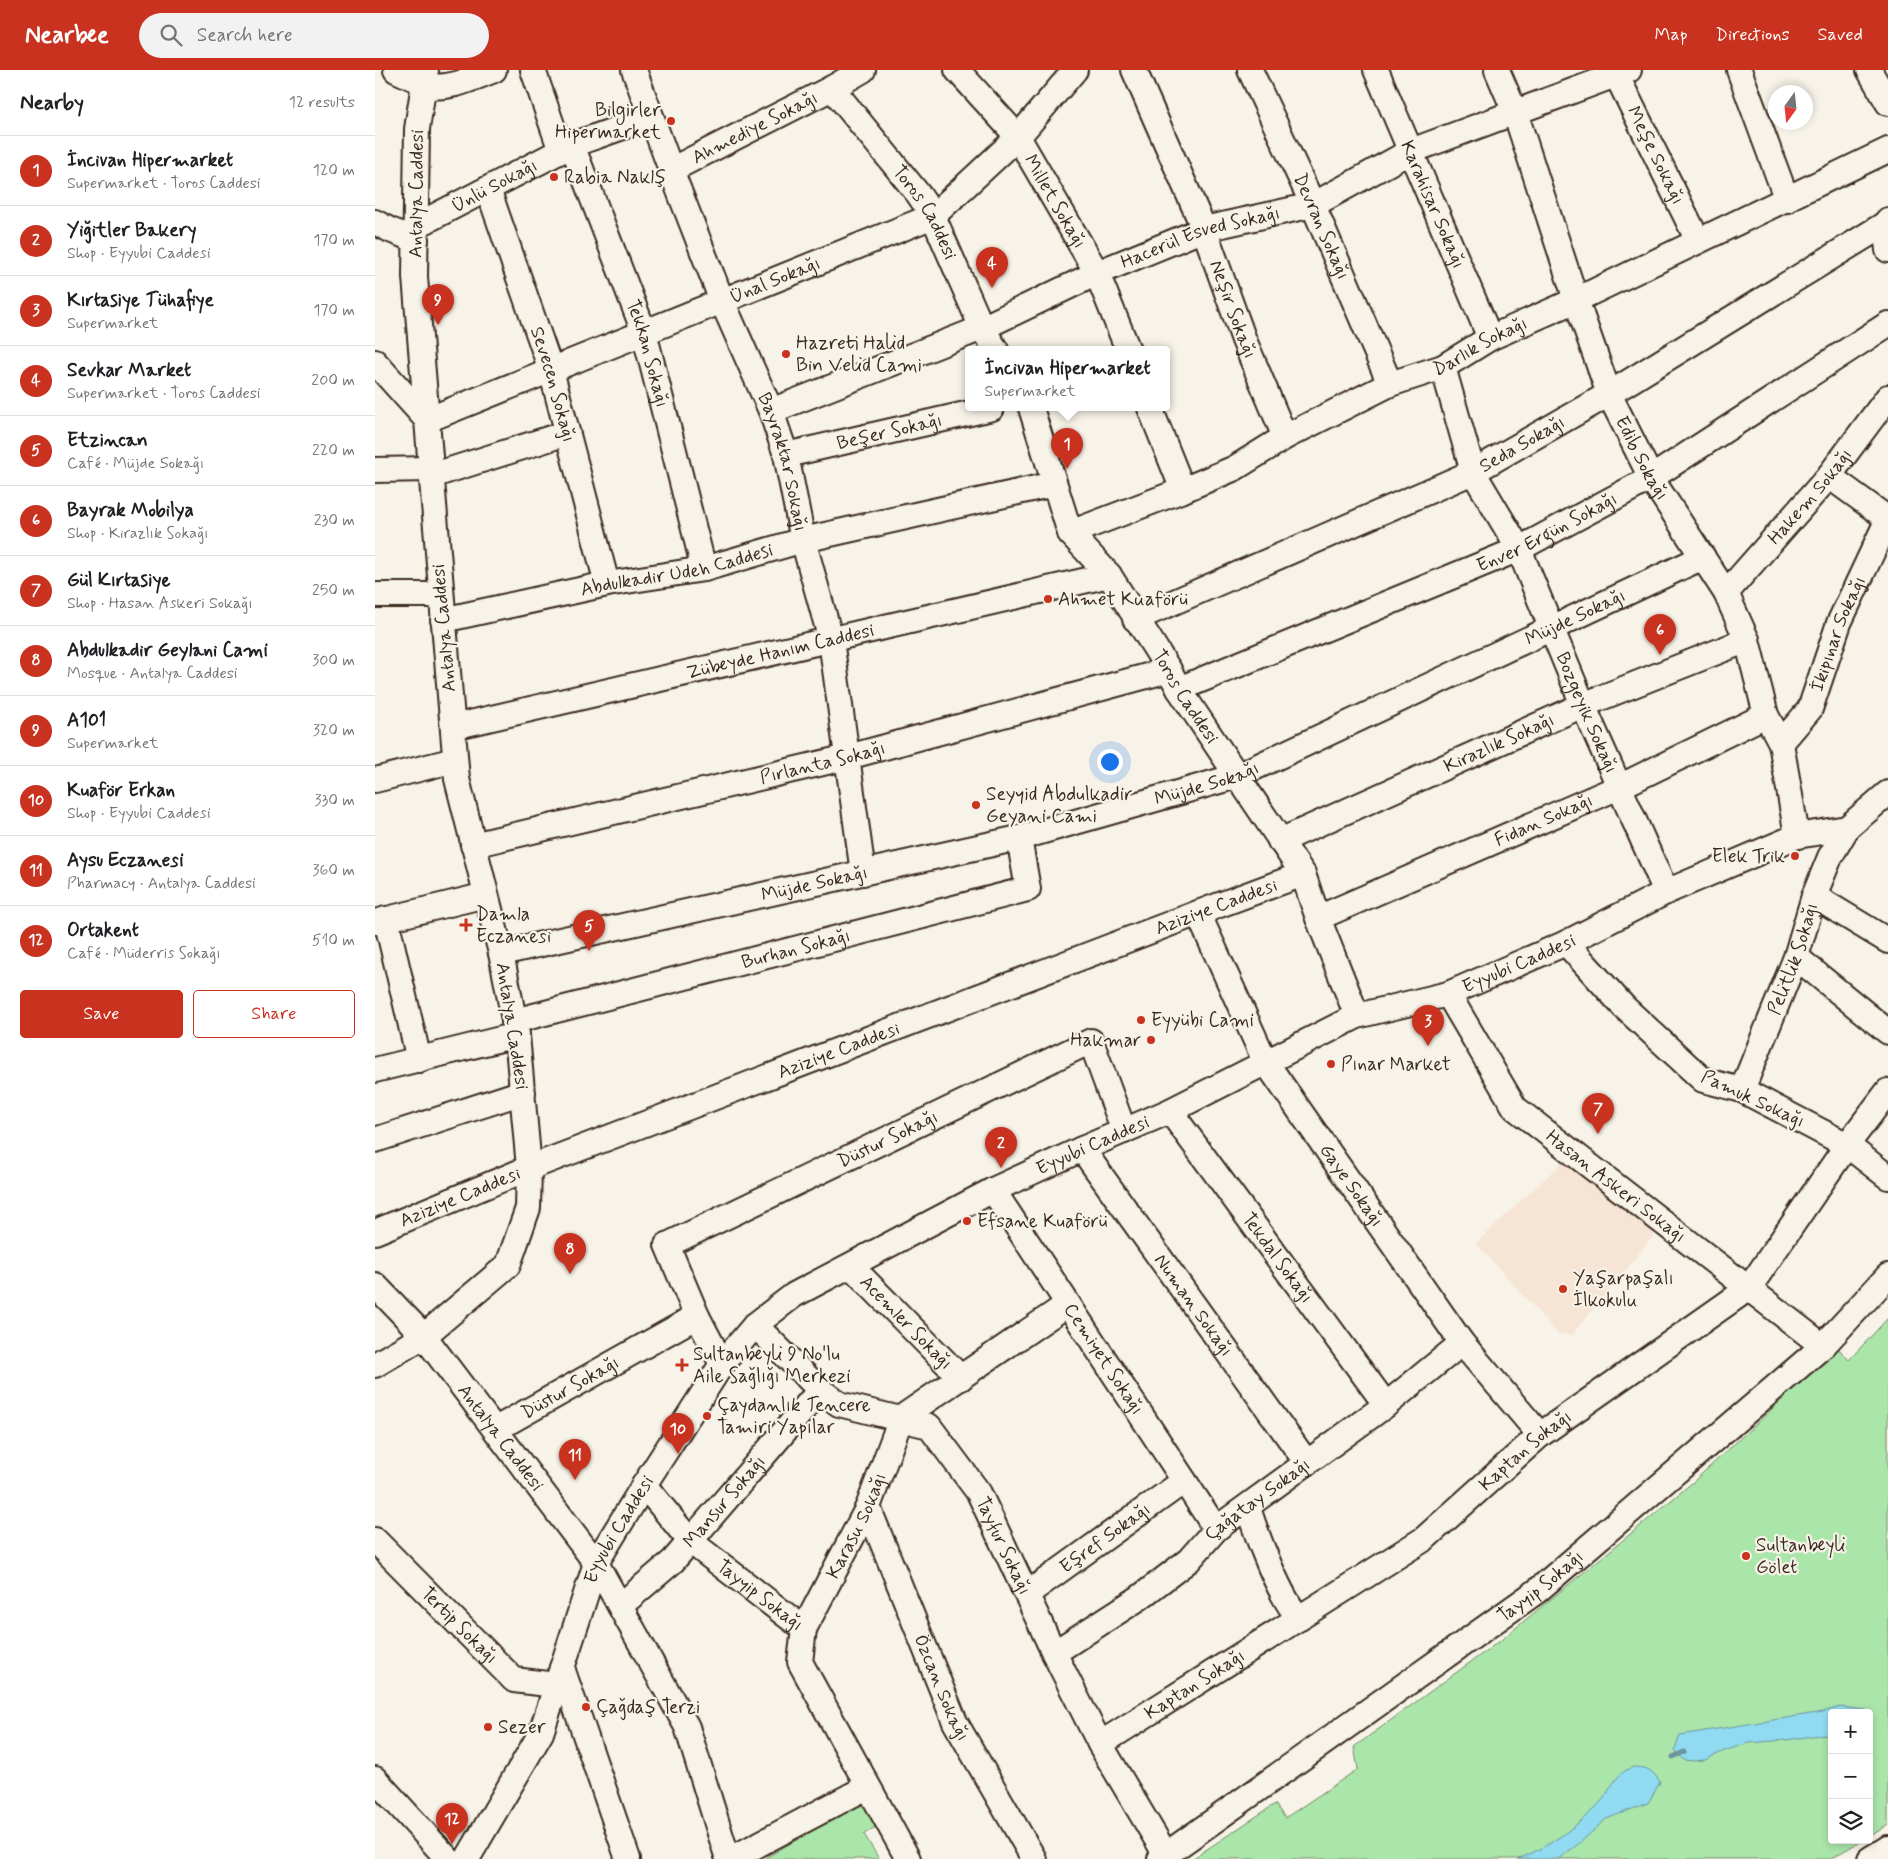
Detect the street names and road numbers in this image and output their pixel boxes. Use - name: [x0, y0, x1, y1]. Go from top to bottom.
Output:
- street label: Ahmediye Sokağı: [688, 85, 822, 170]
- street label: Meşe Sokağı: [1621, 102, 1691, 209]
- street label: Antalya Caddesi: [403, 129, 429, 258]
- street label: Karahisar Sokağı: [1395, 137, 1471, 272]
- street label: Millet Sokağı: [1018, 150, 1092, 253]
- street label: Ünlü Sokağı: [447, 153, 542, 218]
- street label: Toros Caddesi: [887, 160, 963, 263]
- street label: Devran Sokağı: [1287, 169, 1356, 283]
- street label: Hacerül Esved Sokağı: [1117, 200, 1282, 274]
- street label: Ünal Sokağı: [726, 250, 824, 309]
- street label: Neşir Sokağı: [1204, 257, 1263, 362]
- street label: Tekkan Sokağı: [620, 296, 675, 410]
- street label: Darlık Sokağı: [1430, 311, 1531, 382]
- street label: Sevecen Sokağı: [524, 323, 582, 445]
- street label: Bayraktar Sokağı: [752, 388, 813, 533]
- street label: Beşer Sokağı: [834, 407, 945, 456]
- street label: Seda Sokağı: [1475, 409, 1569, 478]
- street label: Edib Sokağı: [1610, 412, 1675, 505]
- street label: Hakem Sokağı: [1762, 443, 1858, 550]
- street label: Enver Ergün Sokağı: [1473, 486, 1621, 578]
- street label: Abdulkadir Udeh Caddesi: [578, 537, 776, 602]
- street label: Antalya Caddesi: [426, 563, 463, 693]
- street label: İkipınar Sokağı: [1804, 572, 1872, 695]
- street label: Müjde Sokağı: [1521, 583, 1630, 651]
- street label: Zübeyde Hanım Caddesi: [684, 617, 877, 685]
- street label: Toros Caddesi: [1147, 645, 1225, 749]
- street label: Bozgeyik Sokağı: [1550, 648, 1624, 777]
- street label: Kirazlık Sokağı: [1440, 707, 1558, 778]
- street label: Pırlanta Sokağı: [757, 735, 888, 790]
- street label: Müjde Sokağı: [1151, 755, 1263, 811]
- street label: Fidan Sokağı: [1490, 787, 1597, 852]
- street label: Müjde Sokağı: [759, 859, 870, 907]
- street label: Aziziye Caddesi: [1151, 872, 1281, 941]
- street label: Pelitlik Sokağı: [1761, 900, 1824, 1018]
- street label: Burhan Sokağı: [739, 923, 853, 975]
- street label: Eyyubi Caddesi: [1458, 928, 1580, 999]
- street label: Antalya Caddesi: [489, 961, 534, 1091]
- street label: Aziziye Caddesi: [774, 1015, 903, 1085]
- street label: Pamuk Sokağı: [1697, 1064, 1809, 1135]
- street label: Düstur Sokağı: [833, 1104, 942, 1174]
- street label: Eyyubi Caddesi: [1032, 1109, 1153, 1181]
- street label: Hasan Askeri Sokağı: [1541, 1124, 1691, 1248]
- street label: Gaye Sokağı: [1314, 1139, 1390, 1232]
- street label: Aziziye Caddesi: [396, 1160, 524, 1233]
- street label: Tekdal Sokağı: [1236, 1207, 1319, 1308]
- street label: Numan Sokağı: [1149, 1249, 1239, 1361]
- street label: Acemler Sokağı: [854, 1270, 958, 1375]
- street label: Cemiyet Sokağı: [1058, 1298, 1150, 1419]
- street label: Düstur Sokağı: [517, 1350, 624, 1425]
- street label: Antalya Caddesi: [452, 1379, 550, 1496]
- street label: Kaptan Sokağı: [1473, 1404, 1577, 1497]
- street label: Mansur Sokağı: [677, 1450, 771, 1553]
- street label: Çağatay Sokağı: [1199, 1452, 1315, 1546]
- street label: Karasu Sokağı: [820, 1469, 892, 1583]
- street label: Eyyubi Caddesi: [578, 1470, 660, 1586]
- street label: Tayfur Sokağı: [970, 1493, 1037, 1599]
- street label: Eşref Sokağı: [1054, 1497, 1155, 1579]
- street label: Tayyip Sokağı: [1492, 1544, 1589, 1628]
- street label: Tayyip Sokağı: [711, 1554, 809, 1637]
- street label: Tertip Sokağı: [415, 1581, 504, 1669]
- street label: Özcan Sokağı: [908, 1630, 976, 1745]
- street label: Kaptan Sokağı: [1140, 1643, 1250, 1725]

